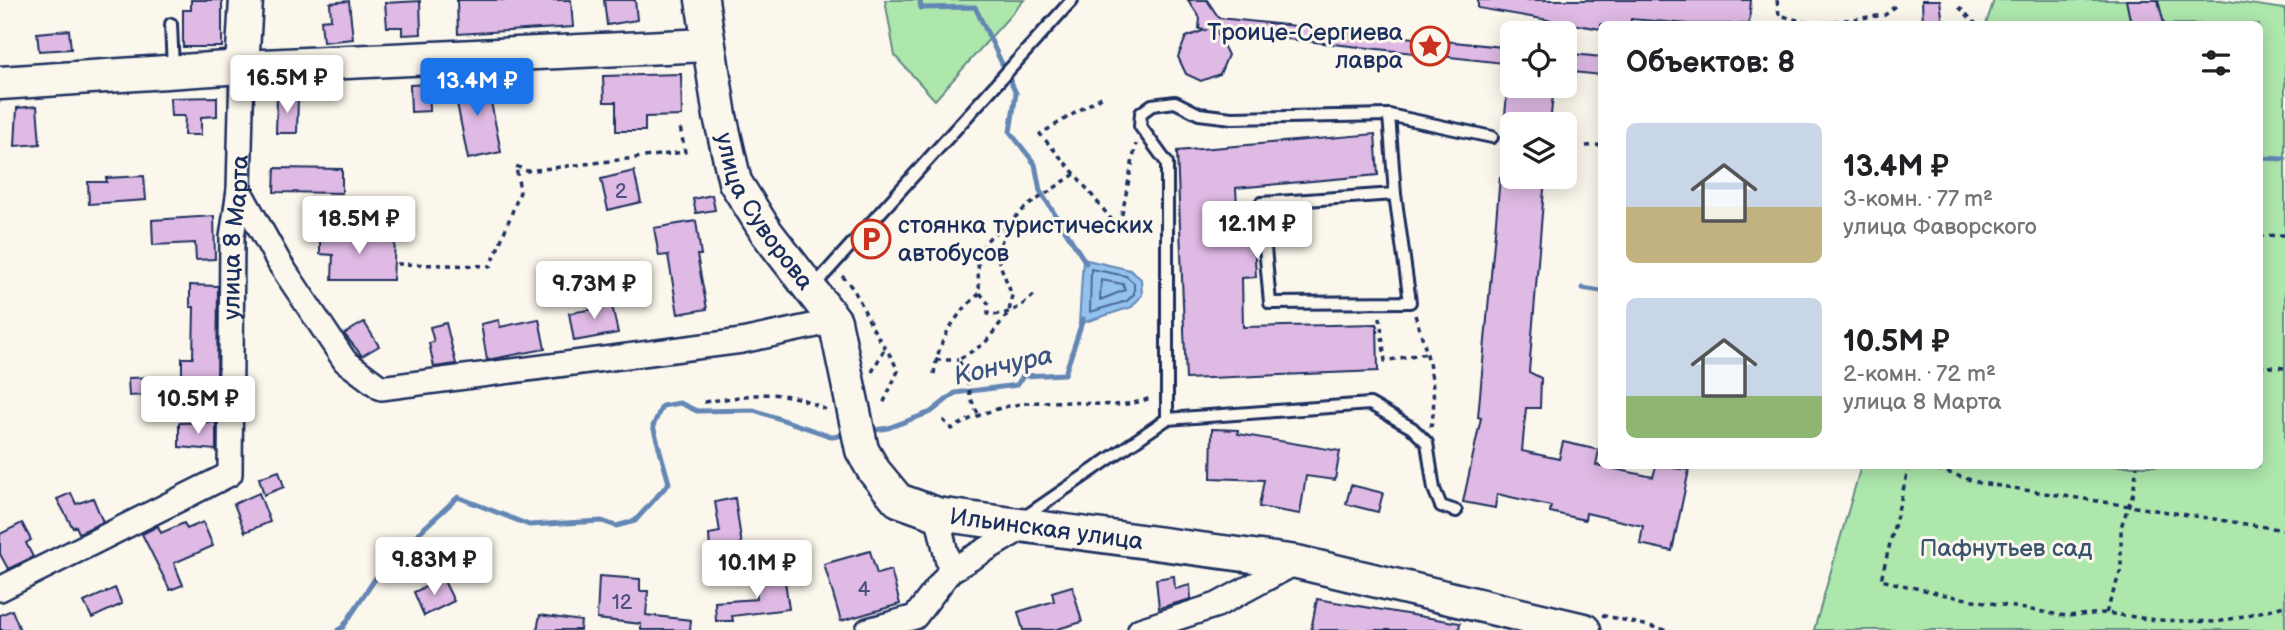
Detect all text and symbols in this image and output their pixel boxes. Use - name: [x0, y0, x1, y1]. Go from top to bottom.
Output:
- place label: Троице-Сергиева лавра: [1207, 18, 1403, 75]
- map controls: [1500, 21, 1577, 189]
- button: locate: [1500, 21, 1577, 98]
- place icon: Троице-Сергиева лавра: [1409, 25, 1451, 67]
- icon: filters: [2197, 44, 2235, 82]
- text: Объектов: 8: [1626, 45, 1795, 81]
- pin: 16.5M ₽: [222, 55, 352, 115]
- pin: 13.4M ₽: [412, 58, 542, 118]
- text: 16.5M ₽: [246, 64, 328, 92]
- text: 13.4M ₽: [436, 67, 518, 95]
- button: layers: [1500, 112, 1577, 189]
- street label: улица Суворова: [709, 130, 820, 296]
- text: 13.4M ₽: [1843, 149, 1949, 185]
- icon: home: [1682, 151, 1766, 235]
- street label: улица 8 Марта: [217, 155, 255, 320]
- house number: 2: [615, 179, 628, 204]
- text: 3-комн. · 77 m²: [1843, 185, 1993, 213]
- pin: 18.5M ₽: [294, 196, 424, 256]
- pin: 12.1M ₽: [1192, 202, 1322, 261]
- text: 18.5M ₽: [318, 205, 400, 233]
- text: 12.1M ₽: [1218, 210, 1296, 238]
- place label: стоянка туристических автобусов: [898, 211, 1153, 268]
- text: улица Фаворского: [1843, 213, 2037, 241]
- parking icon: стоянка туристических автобусов: [850, 218, 892, 260]
- pin: 9.73M ₽: [529, 262, 659, 321]
- text: 9.73M ₽: [552, 270, 636, 298]
- text: 10.5M ₽: [1843, 324, 1950, 360]
- icon: home: [1682, 326, 1766, 410]
- water label: Кончура: [951, 340, 1056, 393]
- text: 2-комн. · 72 m²: [1843, 360, 1996, 388]
- pin: 10.5M ₽: [133, 376, 263, 436]
- text: 10.5M ₽: [157, 385, 239, 413]
- text: улица 8 Марта: [1843, 388, 2002, 416]
- street label: Ильинская улица: [948, 502, 1145, 556]
- park label: Пафнутьев сад: [1920, 534, 2093, 563]
- pin: 9.83M ₽: [369, 538, 499, 597]
- pin: 10.1M ₽: [692, 540, 822, 600]
- text: 9.83M ₽: [391, 546, 477, 574]
- text: 10.1M ₽: [718, 549, 796, 577]
- house number: 4: [858, 577, 871, 602]
- house number: 12: [612, 590, 633, 615]

